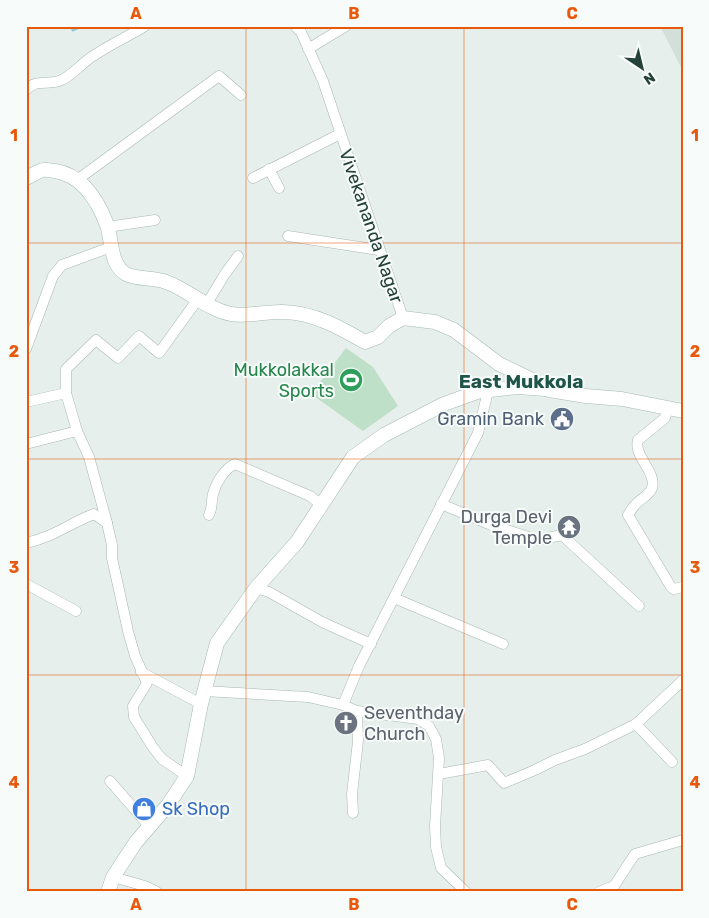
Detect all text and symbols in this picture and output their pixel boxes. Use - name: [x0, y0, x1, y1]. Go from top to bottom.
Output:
- text: A: [130, 4, 142, 23]
- text: B: [348, 4, 360, 23]
- text: C: [566, 4, 578, 23]
- north arrow: [616, 42, 666, 92]
- text: N: [640, 68, 658, 88]
- text: 1: [10, 126, 18, 145]
- text: 1: [691, 126, 699, 145]
- street label: Vivekananda Nagar: [334, 146, 408, 306]
- text: 2: [9, 342, 19, 361]
- text: 2: [690, 342, 700, 361]
- place label: Mukkolakkal Sports: [233, 359, 334, 402]
- sports icon: Mukkolakkal Sports: [338, 367, 364, 393]
- district label: East Mukkola: [459, 370, 583, 393]
- public building icon: Gramin Bank: [549, 406, 575, 432]
- place label: Gramin Bank: [437, 408, 545, 430]
- place label: Durga Devi Temple: [461, 506, 552, 549]
- temple icon: Durga Devi Temple: [556, 514, 582, 540]
- text: 3: [9, 558, 19, 577]
- text: 3: [690, 558, 700, 577]
- place label: Seventhday Church: [364, 702, 464, 745]
- church icon: Seventhday Church: [333, 710, 359, 736]
- text: 4: [9, 773, 20, 792]
- text: 4: [690, 773, 701, 792]
- shop icon: Sk Shop: [131, 796, 157, 822]
- place label: Sk Shop: [162, 798, 230, 820]
- text: A: [130, 895, 142, 914]
- text: B: [348, 895, 360, 914]
- text: C: [566, 895, 578, 914]

